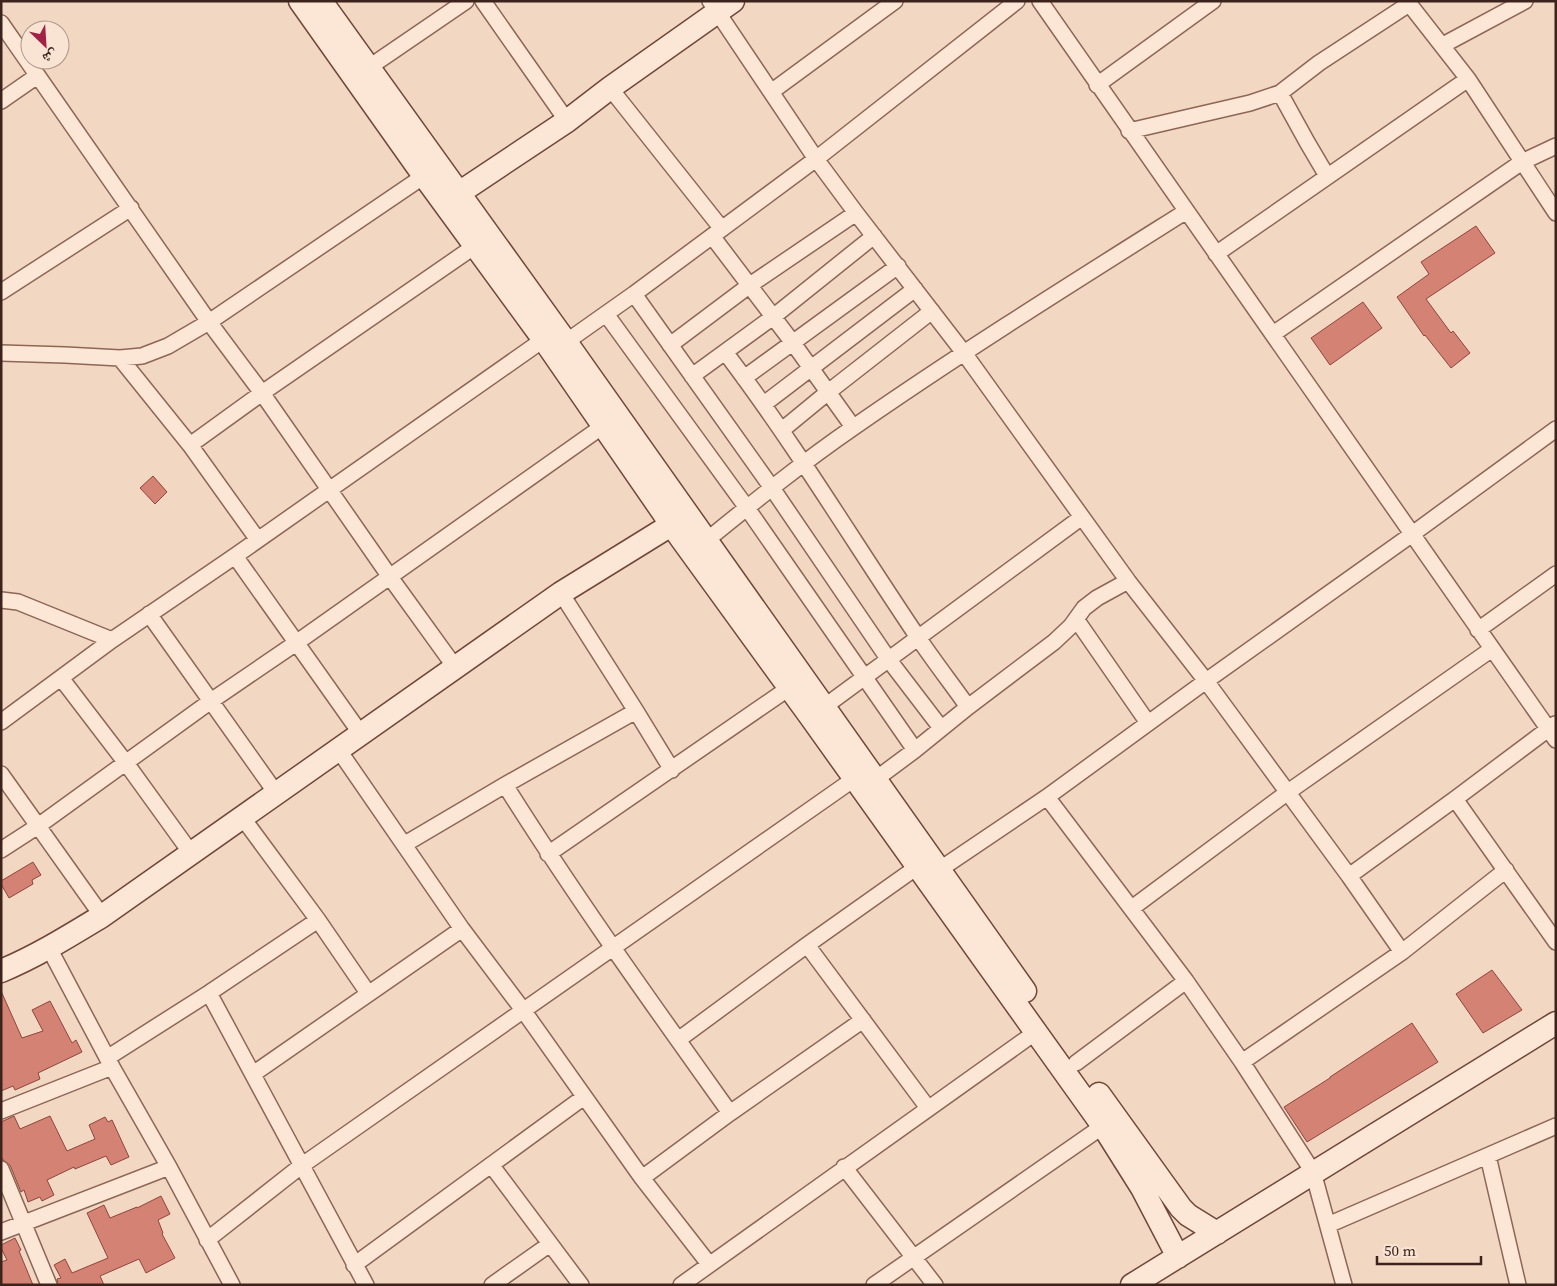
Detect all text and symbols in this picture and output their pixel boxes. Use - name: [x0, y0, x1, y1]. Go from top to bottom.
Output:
- north arrow: [20, 20, 70, 70]
- text: ش: [39, 45, 61, 69]
- scale bar: [1377, 1234, 1481, 1266]
- text: 50 m: [1384, 1240, 1416, 1261]

